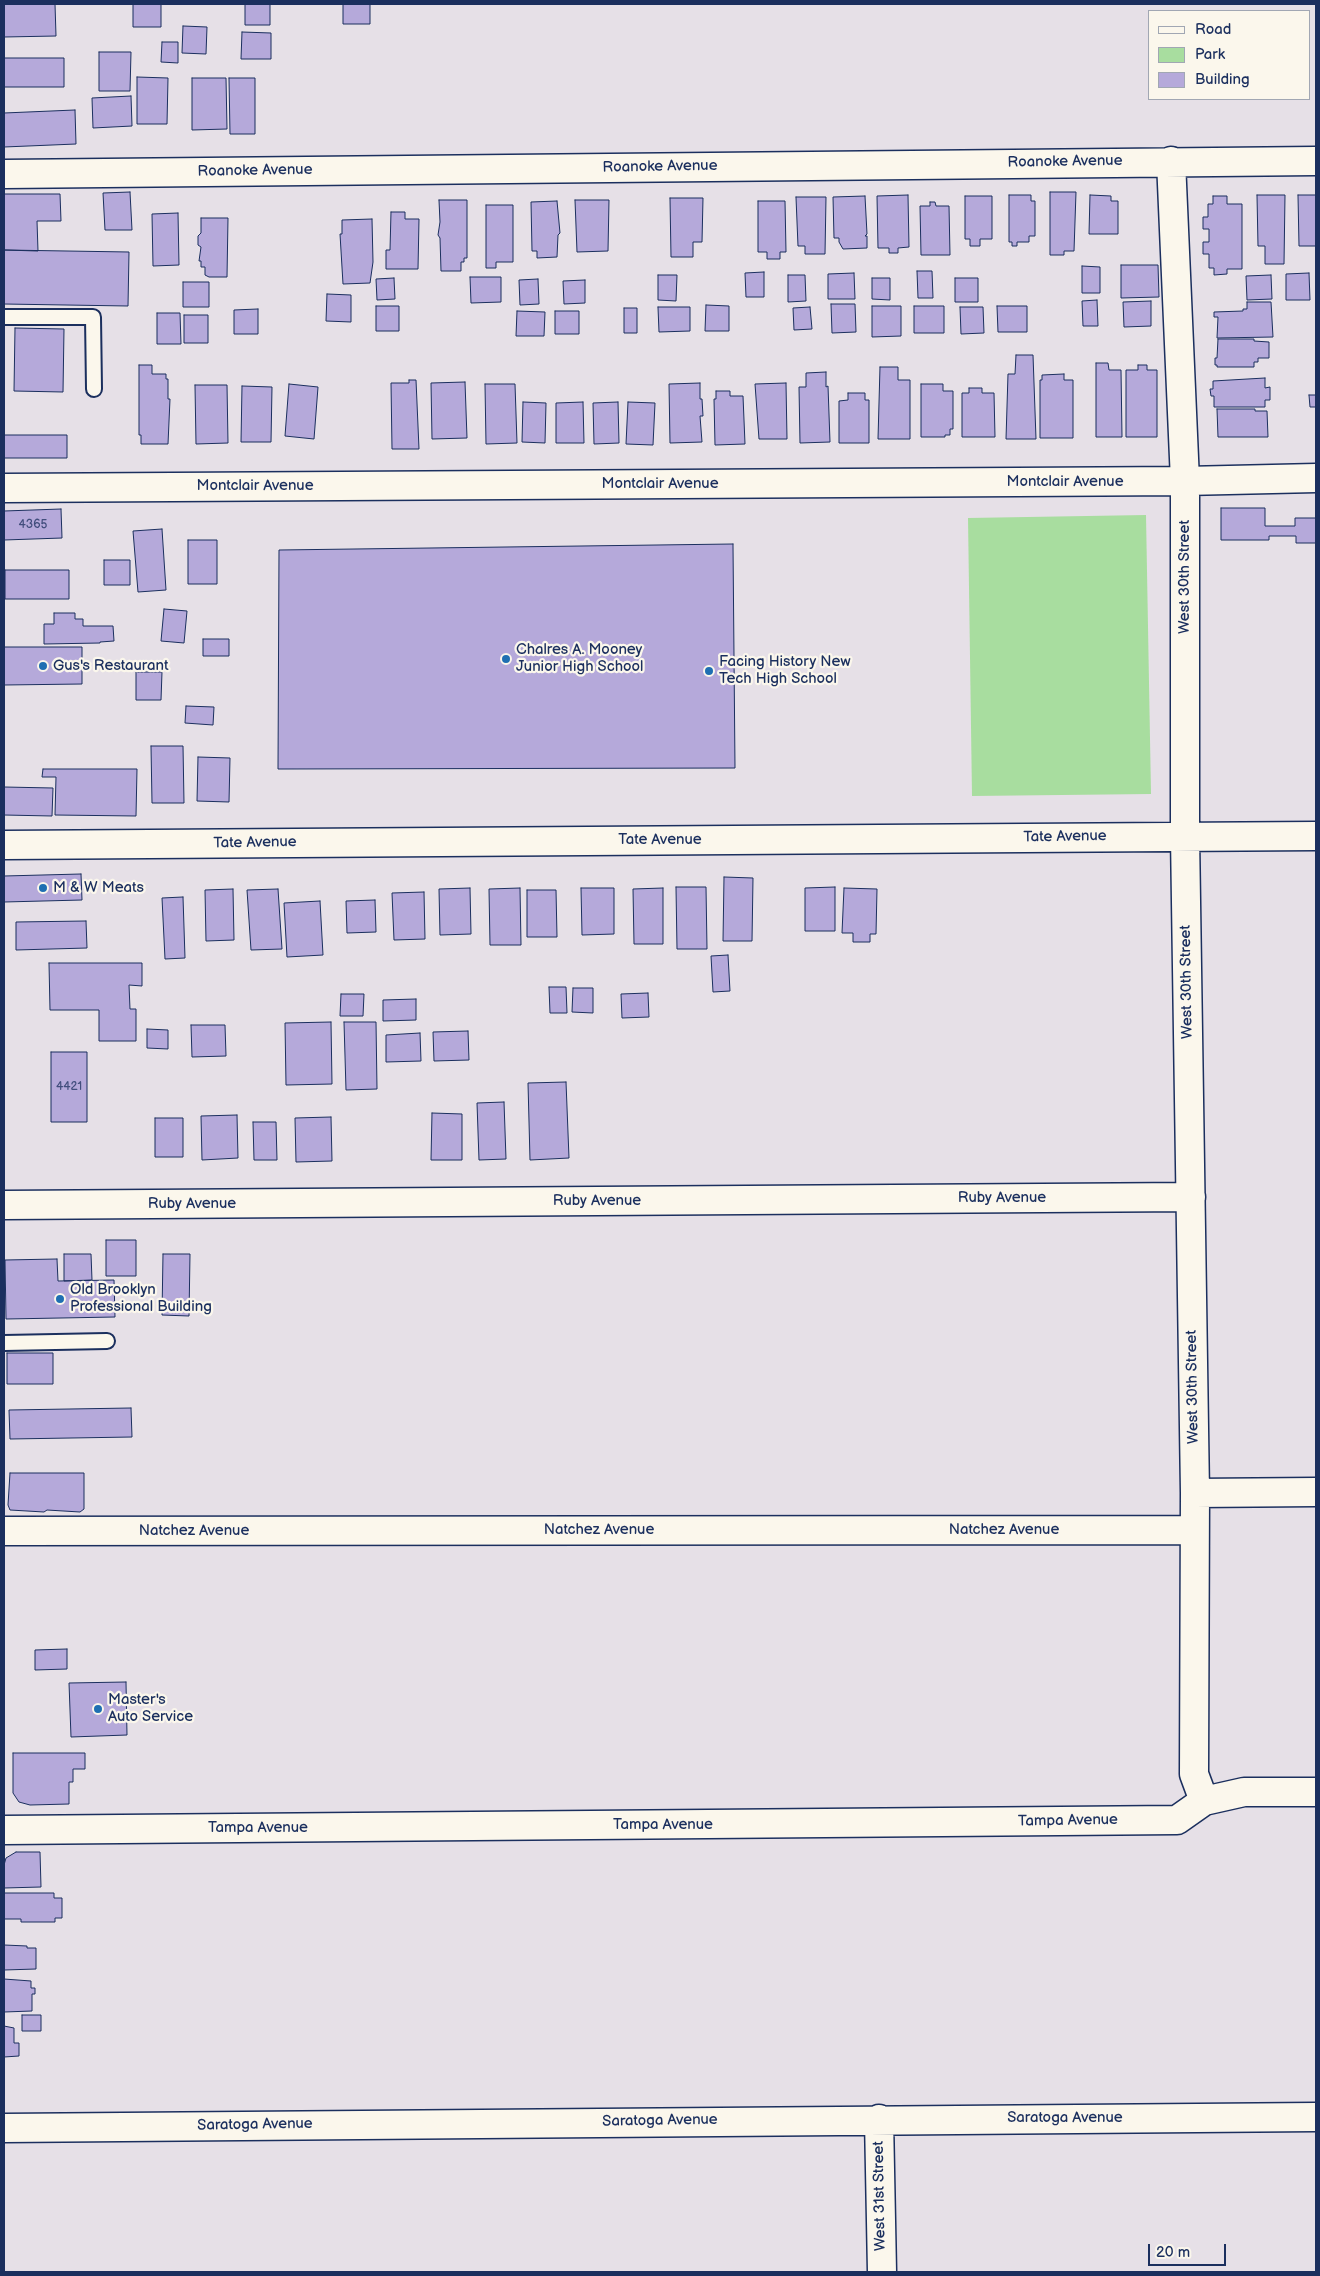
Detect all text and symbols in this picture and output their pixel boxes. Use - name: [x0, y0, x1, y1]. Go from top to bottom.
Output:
- legend: [1148, 10, 1310, 100]
- text: Road: [1195, 20, 1231, 39]
- text: Park: [1195, 45, 1225, 64]
- text: Building: [1195, 70, 1250, 89]
- street label: Roanoke Avenue: [1007, 152, 1123, 172]
- street label: Roanoke Avenue: [602, 157, 718, 177]
- street label: Roanoke Avenue: [197, 161, 313, 181]
- street label: Montclair Avenue: [1006, 473, 1124, 491]
- street label: Montclair Avenue: [601, 475, 719, 493]
- street label: Montclair Avenue: [196, 477, 314, 495]
- house number: 4365: [19, 518, 47, 532]
- street label: West 30th Street: [1176, 520, 1194, 634]
- place label: Chalres A. Mooney Junior High School: [516, 641, 643, 676]
- marker: Chalres A. Mooney Junior High School: [500, 653, 512, 665]
- place label: Facing History New Tech High School: [719, 653, 850, 688]
- place label: Gus's Restaurant: [53, 657, 169, 675]
- marker: Gus's Restaurant: [37, 660, 49, 672]
- marker: Facing History New Tech High School: [703, 665, 715, 677]
- street label: Tate Avenue: [1023, 827, 1107, 847]
- street label: Tate Avenue: [618, 831, 702, 849]
- street label: Tate Avenue: [213, 833, 297, 853]
- place label: M & W Meats: [53, 879, 144, 897]
- marker: M & W Meats: [37, 882, 49, 894]
- street label: West 30th Street: [1177, 925, 1197, 1039]
- house number: 4421: [56, 1080, 82, 1094]
- street label: Ruby Avenue: [958, 1189, 1046, 1207]
- street label: Ruby Avenue: [553, 1192, 641, 1210]
- street label: Ruby Avenue: [148, 1195, 236, 1213]
- place label: Old Brooklyn Professional Building: [70, 1281, 212, 1316]
- marker: Old Brooklyn Professional Building: [54, 1293, 66, 1305]
- street label: West 30th Street: [1183, 1330, 1203, 1444]
- street label: Natchez Avenue: [544, 1521, 654, 1539]
- street label: Natchez Avenue: [949, 1521, 1059, 1539]
- street label: Natchez Avenue: [139, 1522, 249, 1540]
- place label: Master's Auto Service: [108, 1691, 193, 1726]
- marker: Master's Auto Service: [92, 1703, 104, 1715]
- street label: Tampa Avenue: [1018, 1811, 1118, 1831]
- street label: Tampa Avenue: [613, 1816, 713, 1834]
- street label: Tampa Avenue: [208, 1819, 308, 1837]
- street label: Saratoga Avenue: [1007, 2109, 1123, 2127]
- street label: Saratoga Avenue: [602, 2111, 718, 2131]
- street label: Saratoga Avenue: [197, 2115, 313, 2135]
- street label: West 31st Street: [870, 2141, 890, 2251]
- scale bar: [1150, 2234, 1228, 2266]
- text: 20 m: [1156, 2243, 1190, 2262]

